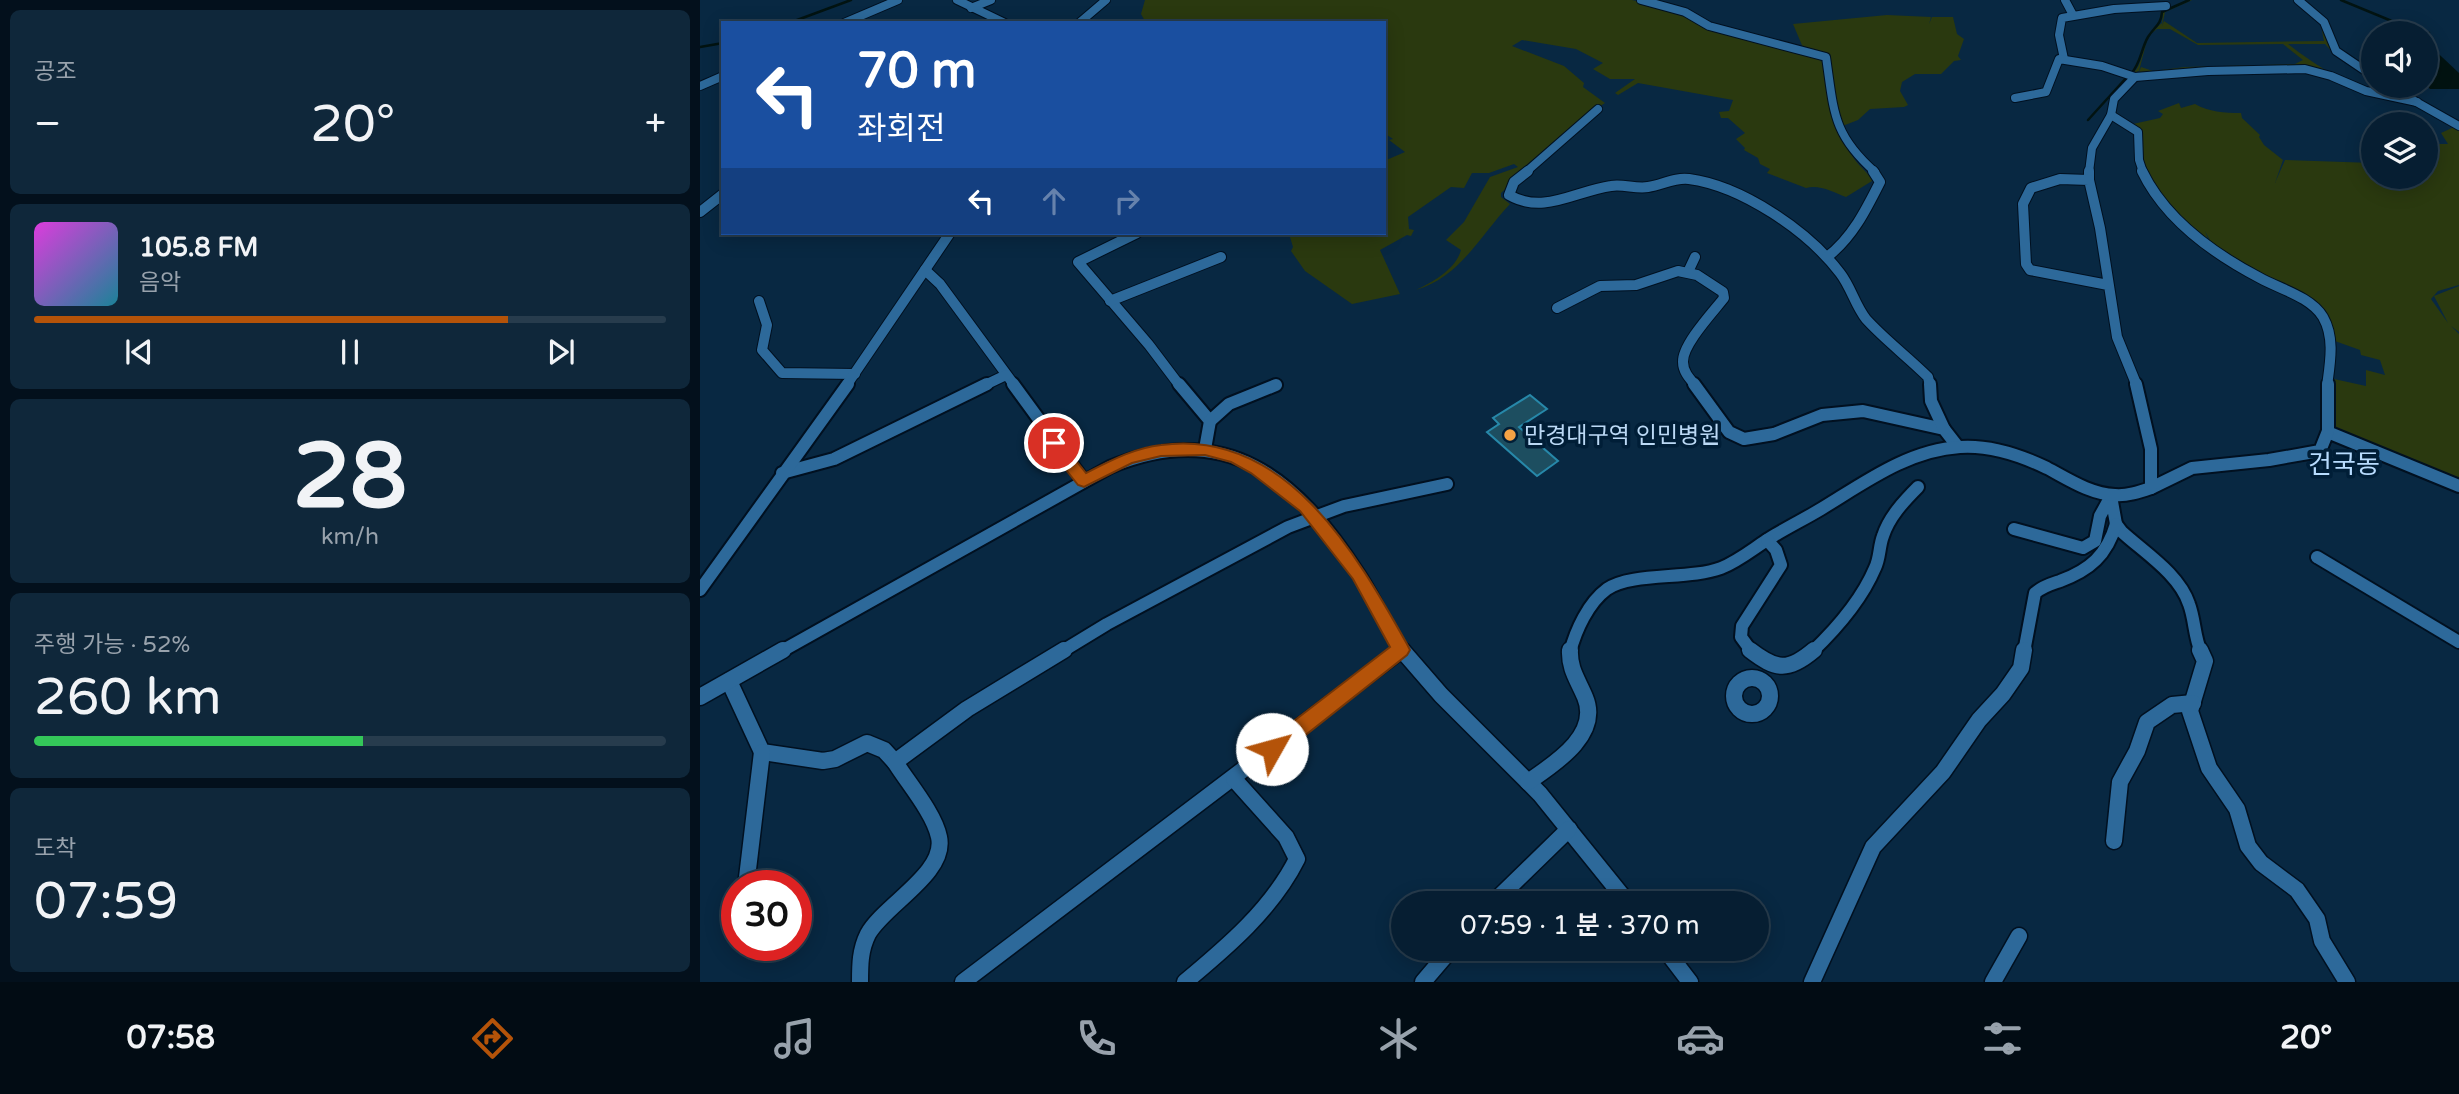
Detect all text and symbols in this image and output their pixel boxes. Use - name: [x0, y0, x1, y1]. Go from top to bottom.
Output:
- map controls: [2361, 21, 2438, 189]
- button: sound: [2361, 21, 2438, 98]
- text: 70 m: [857, 42, 976, 101]
- icon: left: [742, 49, 833, 140]
- text: 공조: [34, 58, 76, 86]
- text: 20°: [310, 93, 395, 156]
- text: −: [34, 101, 61, 147]
- text: +: [645, 101, 666, 147]
- text: 좌회전: [857, 110, 945, 148]
- button: layers: [2361, 112, 2438, 189]
- icon: left: [962, 182, 1000, 220]
- icon: ahead: [1035, 182, 1073, 220]
- icon: right: [1108, 182, 1146, 220]
- text: 105.8 FM: [139, 232, 258, 263]
- text: 음악: [139, 269, 181, 297]
- icon: previous: [120, 333, 158, 371]
- icon: pause: [331, 333, 369, 371]
- icon: next: [542, 333, 580, 371]
- pin: [1024, 413, 1084, 473]
- text: 28: [293, 422, 407, 532]
- place label: 만경대구역 인민병원: [1524, 422, 1720, 450]
- icon: arrive: [1035, 424, 1073, 462]
- marker: 만경대구역 인민병원: [1502, 427, 1518, 443]
- district label: 건국동: [2308, 449, 2380, 480]
- text: km/h: [321, 523, 379, 551]
- text: 주행 가능 · 52%: [34, 631, 190, 659]
- text: 260 km: [34, 666, 222, 729]
- position arrow: [1235, 712, 1309, 786]
- text: 도착: [34, 835, 76, 863]
- text: 07:59: [34, 870, 178, 933]
- speed limit sign: 30: [721, 870, 812, 961]
- text: 07:59 · 1 분 · 370 m: [1460, 910, 1700, 941]
- icon: directions: [468, 1014, 517, 1063]
- icon: music: [770, 1014, 819, 1063]
- icon: phone: [1072, 1014, 1121, 1063]
- icon: climate: [1374, 1014, 1423, 1063]
- icon: car: [1676, 1014, 1725, 1063]
- icon: filters: [1978, 1014, 2027, 1063]
- text: 07:58: [126, 1019, 215, 1057]
- text: 20°: [2280, 1019, 2332, 1057]

